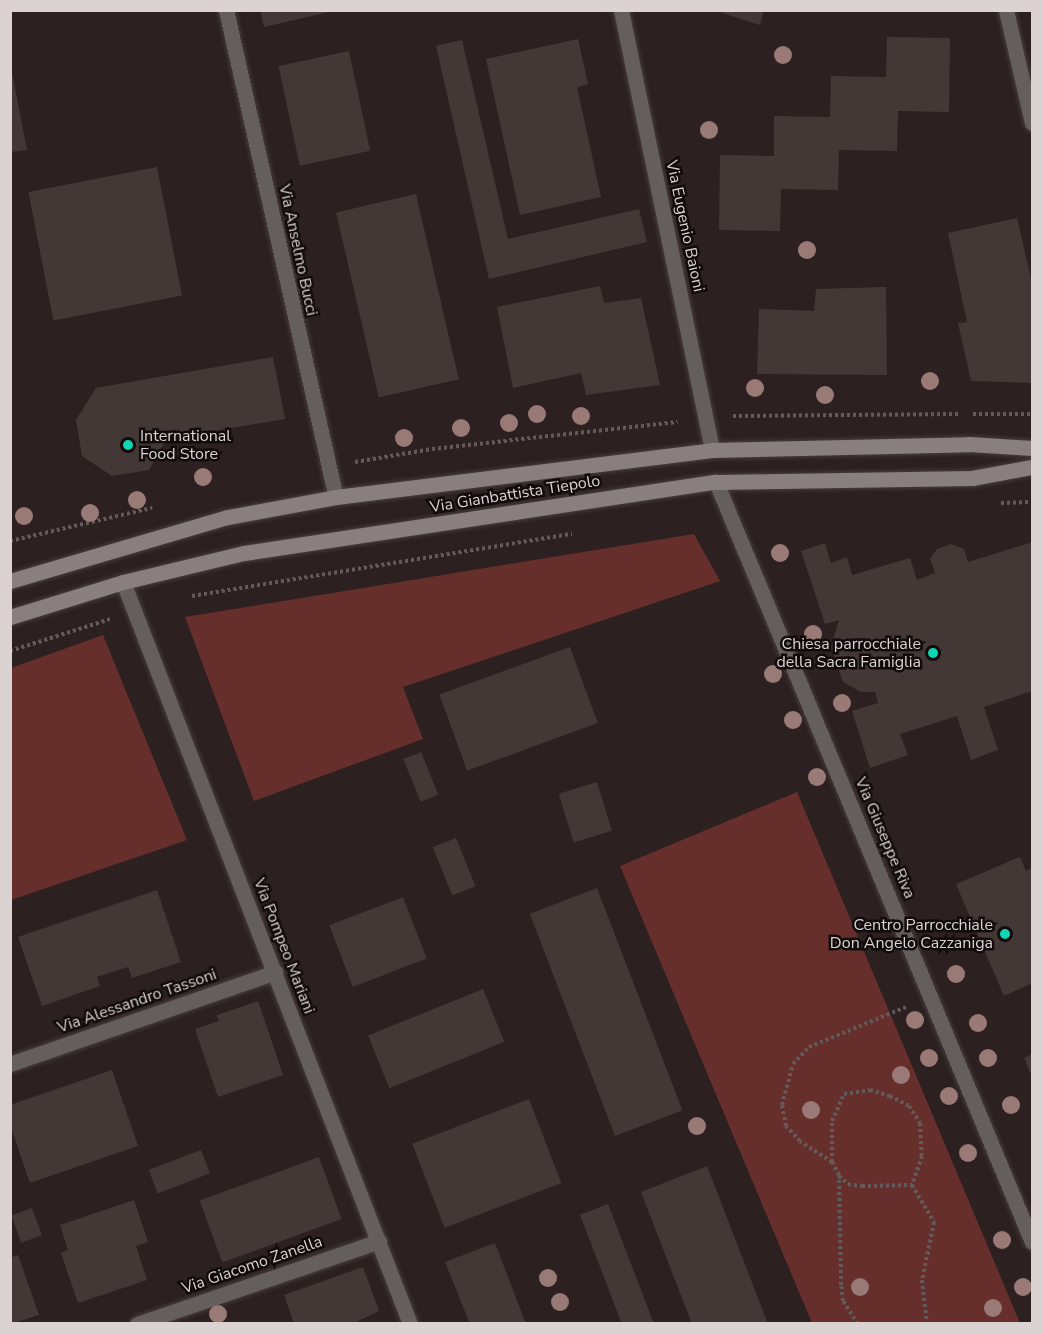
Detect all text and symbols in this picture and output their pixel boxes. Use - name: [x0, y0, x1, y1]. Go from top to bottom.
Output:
- street label: Via Eugenio Baioni: [662, 158, 708, 294]
- street label: Via Anselmo Bucci: [275, 183, 321, 317]
- place label: International Food Store: [140, 426, 231, 464]
- marker: International Food Store: [121, 438, 135, 452]
- street label: Via Gianbattista Tiepolo: [428, 471, 602, 517]
- place label: Chiesa parrocchiale della Sacra Famiglia: [776, 634, 921, 672]
- marker: Chiesa parrocchiale della Sacra Famiglia: [926, 646, 940, 660]
- street label: Via Giuseppe Riva: [851, 774, 919, 902]
- street label: Via Pompeo Mariani: [249, 876, 319, 1016]
- place label: Centro Parrocchiale Don Angelo Cazzaniga: [830, 915, 993, 953]
- marker: Centro Parrocchiale Don Angelo Cazzaniga: [998, 927, 1012, 941]
- street label: Via Alessandro Tassoni: [55, 965, 219, 1037]
- street label: Via Giacomo Zanella: [179, 1232, 325, 1298]

